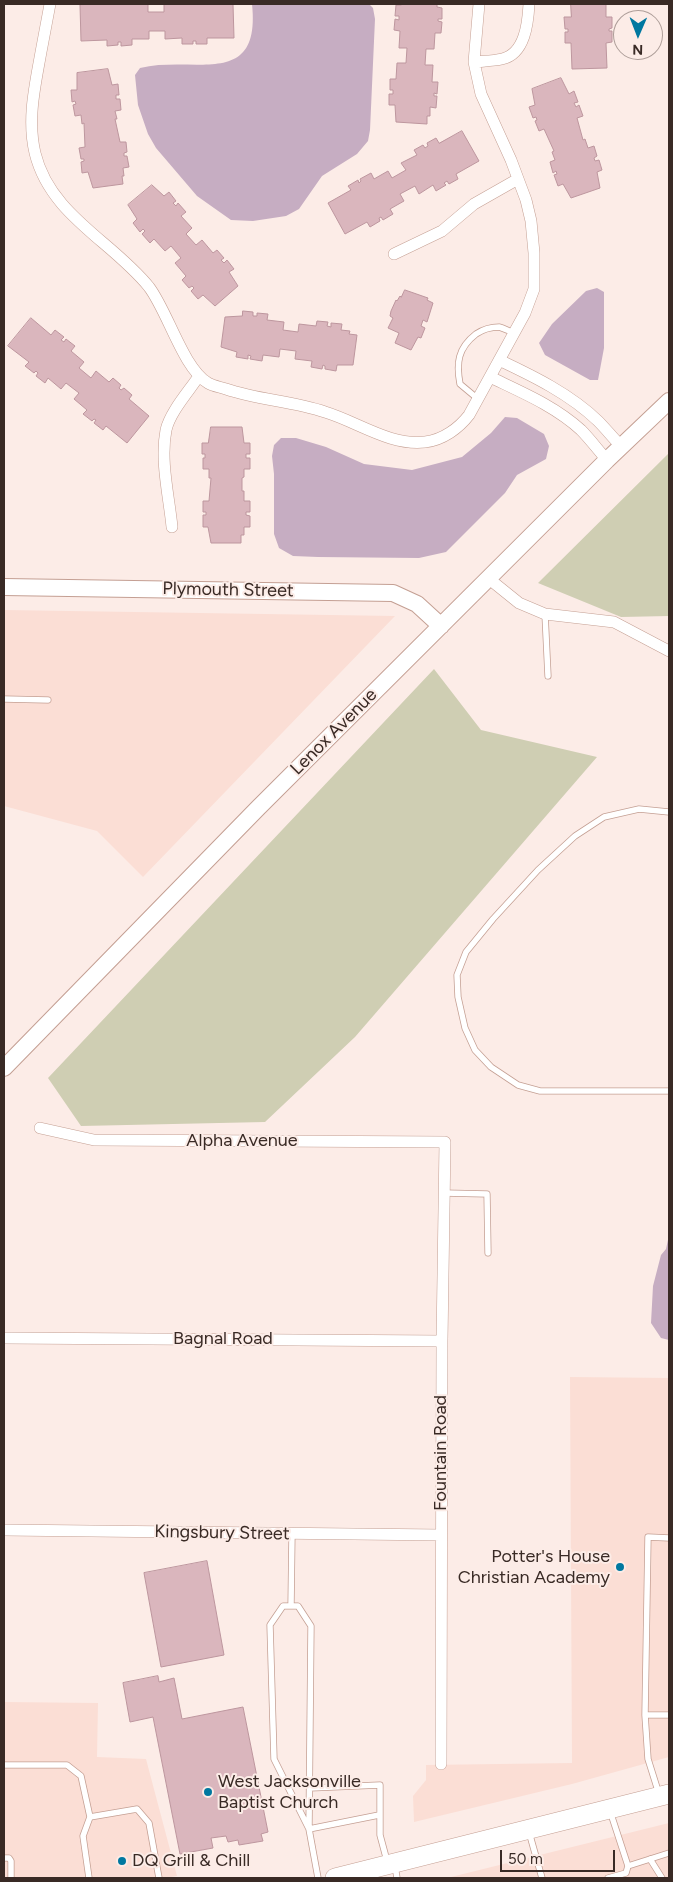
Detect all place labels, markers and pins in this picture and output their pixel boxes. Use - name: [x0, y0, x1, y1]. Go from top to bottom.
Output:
- place label: Potter's House Christian Academy: [458, 1546, 610, 1588]
- marker: Potter's House Christian Academy: [614, 1561, 626, 1573]
- place label: West Jacksonville Baptist Church: [218, 1771, 361, 1814]
- marker: West Jacksonville Baptist Church: [202, 1786, 214, 1798]
- place label: DQ Grill & Chill: [132, 1850, 250, 1872]
- marker: DQ Grill & Chill: [116, 1855, 128, 1867]

